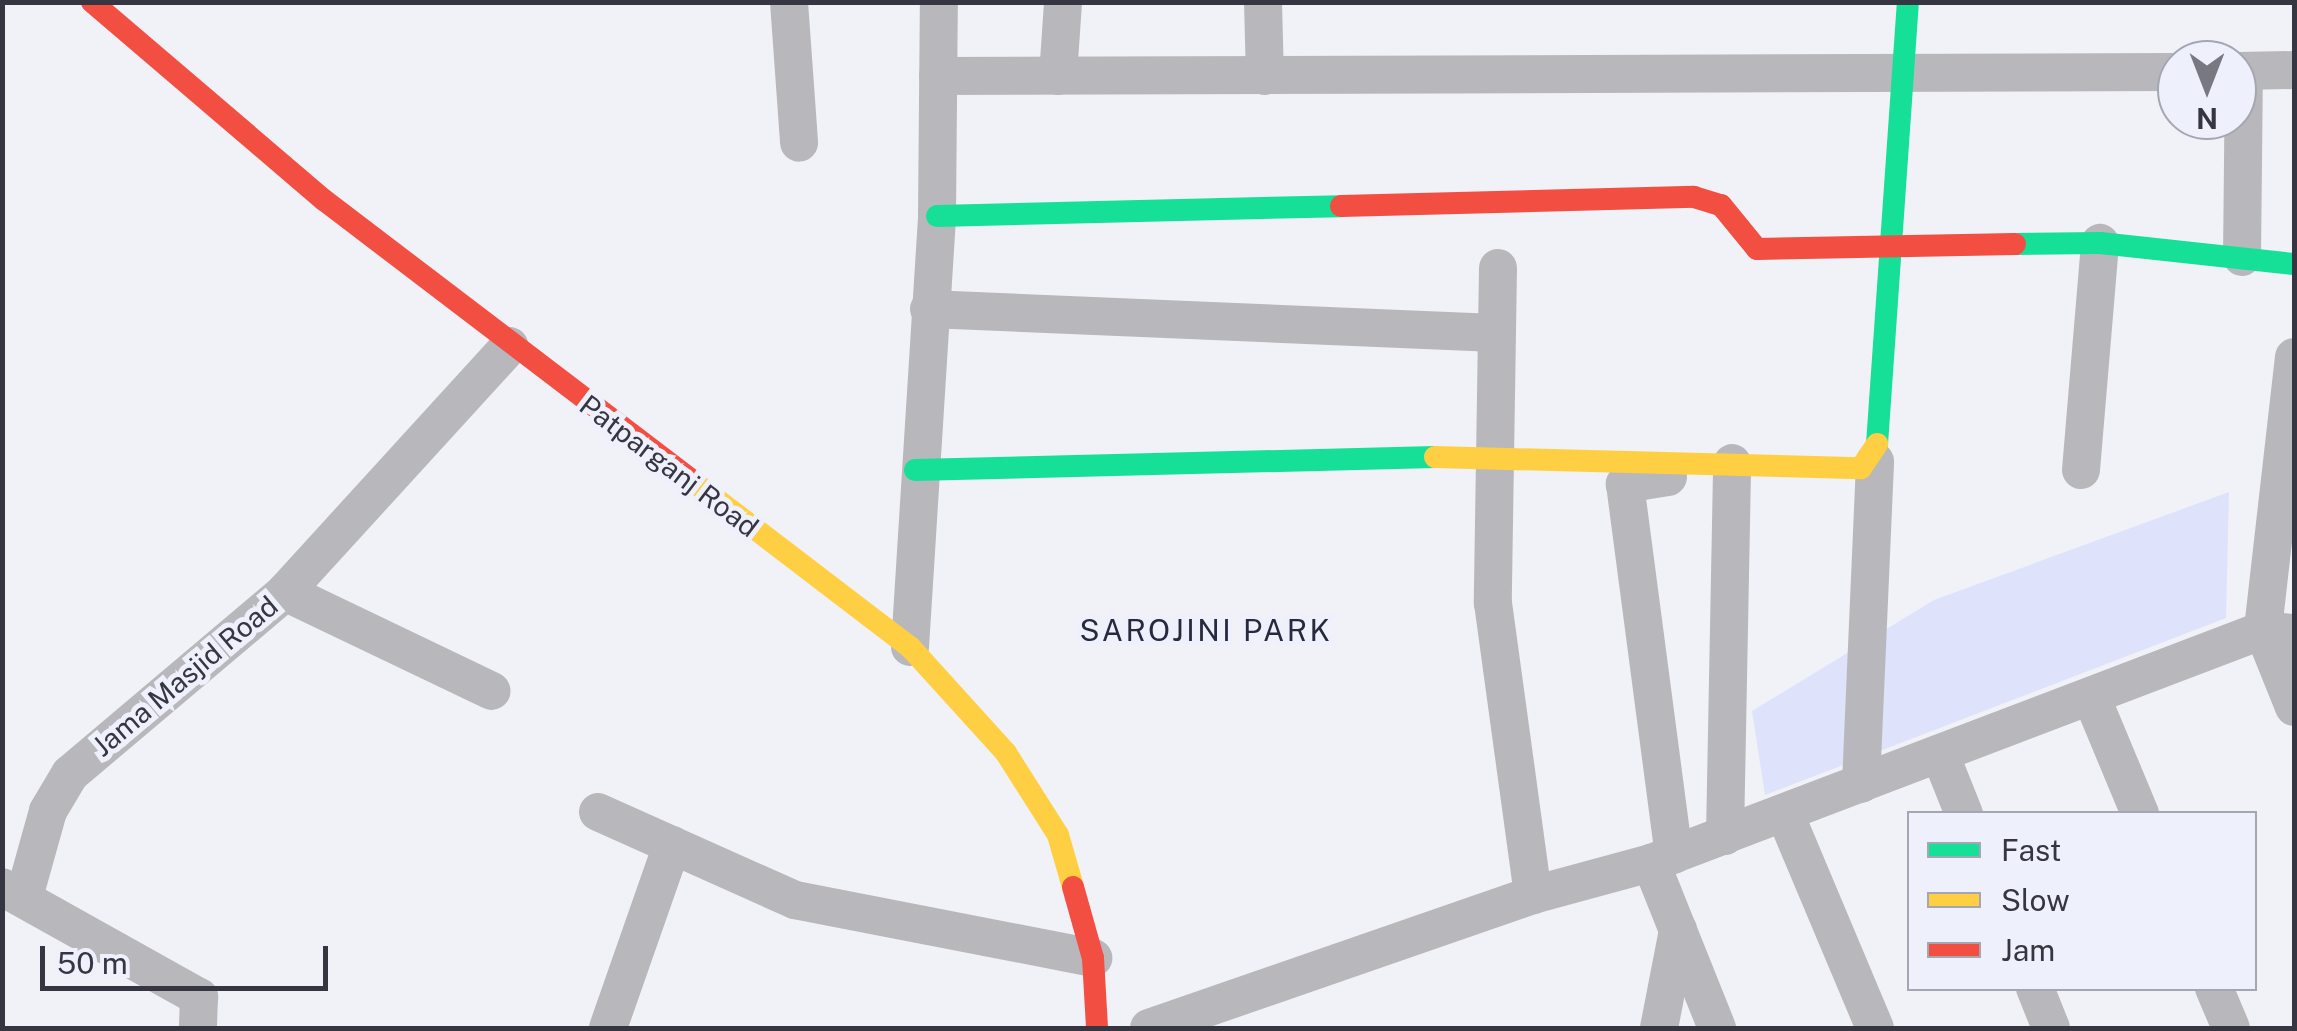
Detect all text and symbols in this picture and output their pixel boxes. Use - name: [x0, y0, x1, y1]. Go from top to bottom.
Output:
- north arrow: [2157, 40, 2257, 140]
- text: N: [2196, 102, 2218, 135]
- street label: Patparganj Road: [573, 388, 765, 544]
- street label: Jama Masjid Road: [86, 589, 284, 763]
- district label: SAROJINI PARK: [1080, 612, 1332, 648]
- legend: [1907, 811, 2257, 991]
- text: Fast: [2001, 832, 2061, 868]
- text: Slow: [2001, 882, 2070, 918]
- scale bar: [45, 926, 332, 988]
- text: Jam: [2001, 932, 2055, 968]
- text: 50 m: [57, 945, 128, 981]

